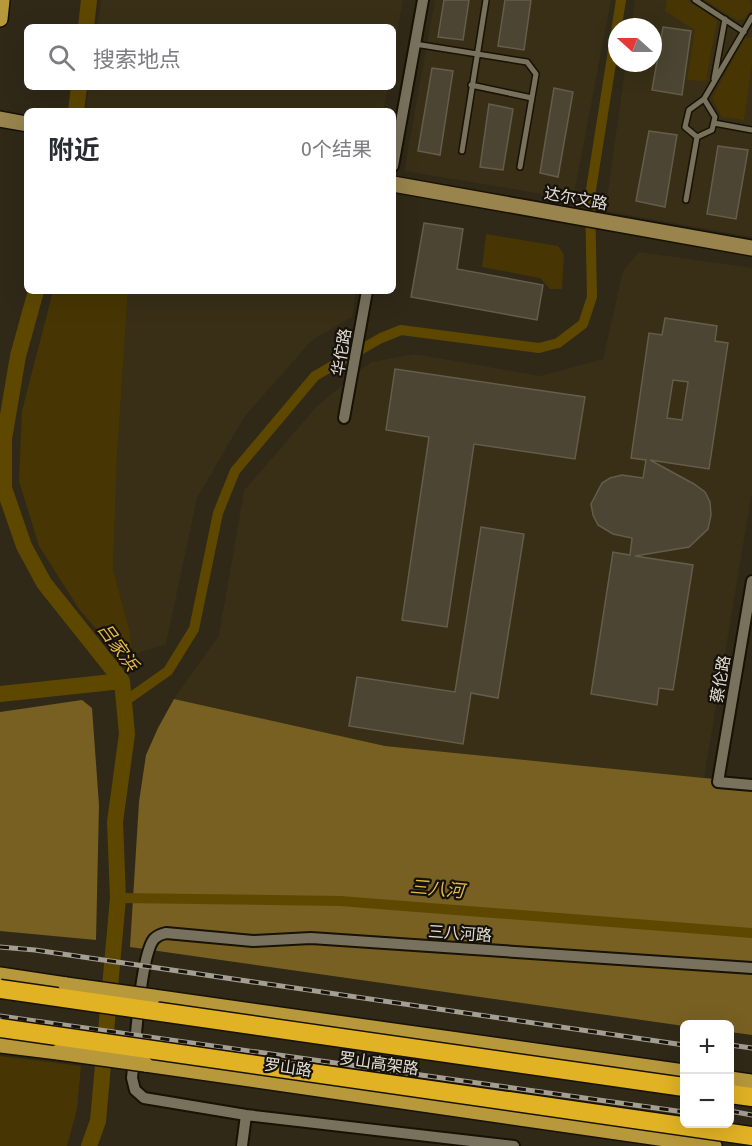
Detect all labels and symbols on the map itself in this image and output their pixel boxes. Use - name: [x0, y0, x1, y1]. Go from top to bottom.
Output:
- north arrow: [608, 18, 662, 72]
- street label: 达尔文路: [543, 184, 609, 213]
- street label: 华佗路: [328, 327, 355, 377]
- water label: 吕家浜: [93, 619, 144, 677]
- street label: 蔡伦路: [707, 654, 734, 704]
- water label: 三八河: [409, 876, 468, 903]
- street label: 三八河路: [427, 922, 493, 945]
- street label: 罗山高架路: [338, 1049, 420, 1078]
- street label: 罗山路: [263, 1055, 313, 1080]

